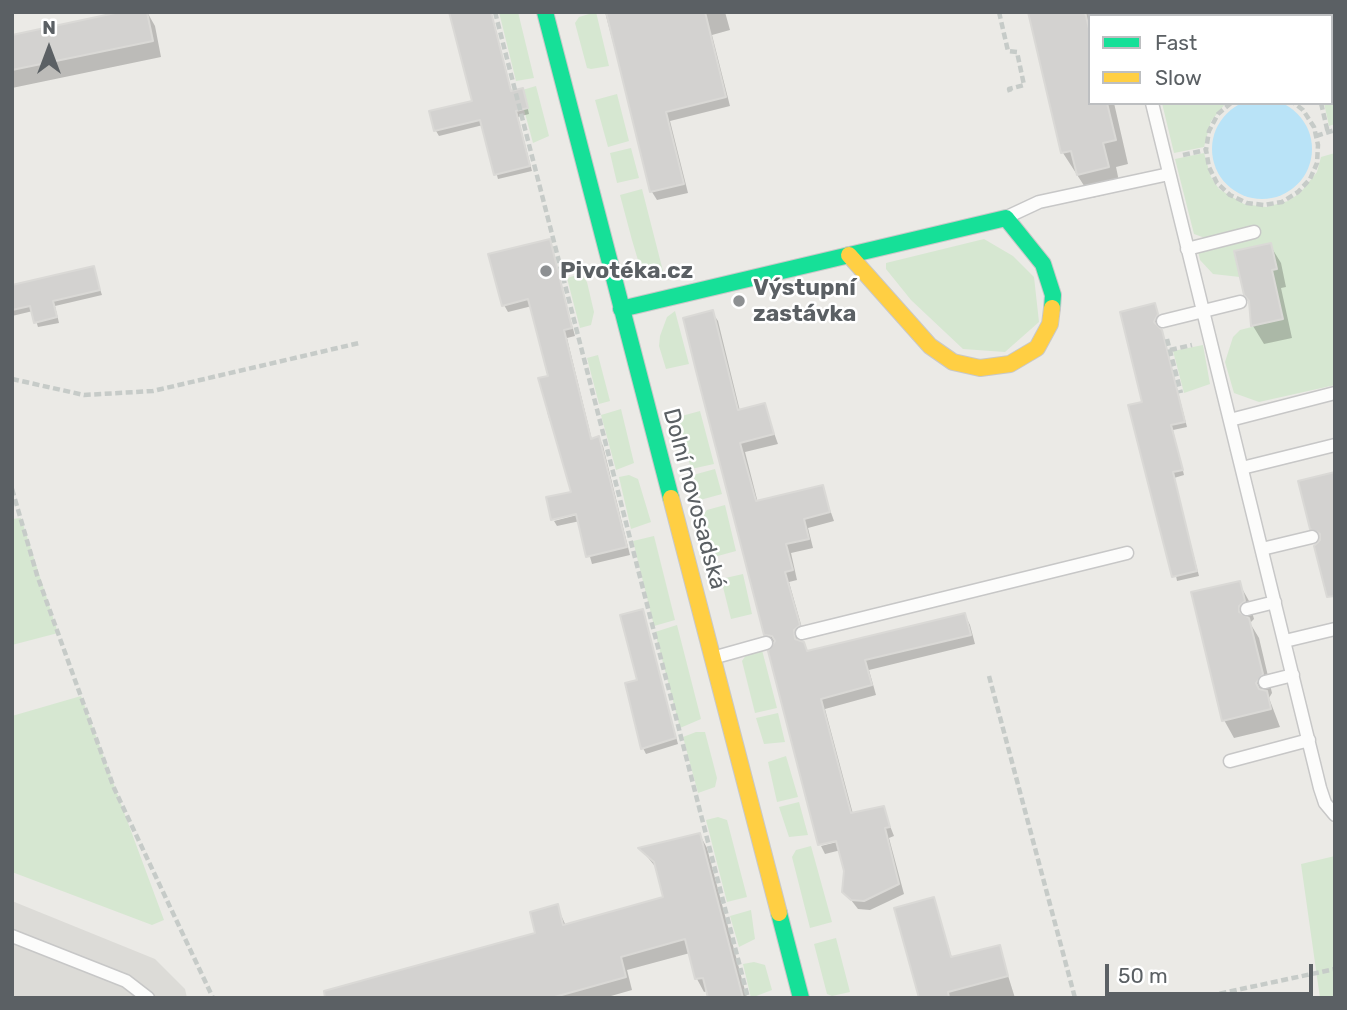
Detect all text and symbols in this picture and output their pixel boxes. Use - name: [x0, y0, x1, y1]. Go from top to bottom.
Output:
- north arrow: [14, 14, 84, 84]
- legend: [1088, 14, 1333, 105]
- text: N: [42, 16, 56, 39]
- text: Fast: [1155, 30, 1197, 55]
- text: Slow: [1155, 65, 1202, 90]
- place label: Pivotéka.cz: [560, 257, 693, 285]
- marker: Pivotéka.cz: [538, 263, 554, 279]
- place label: Výstupní zastávka: [753, 274, 856, 328]
- marker: Výstupní zastávka: [731, 293, 747, 309]
- street label: Dolní novosadská: [657, 406, 731, 592]
- scale bar: [1109, 950, 1317, 994]
- text: 50 m: [1118, 963, 1168, 988]

